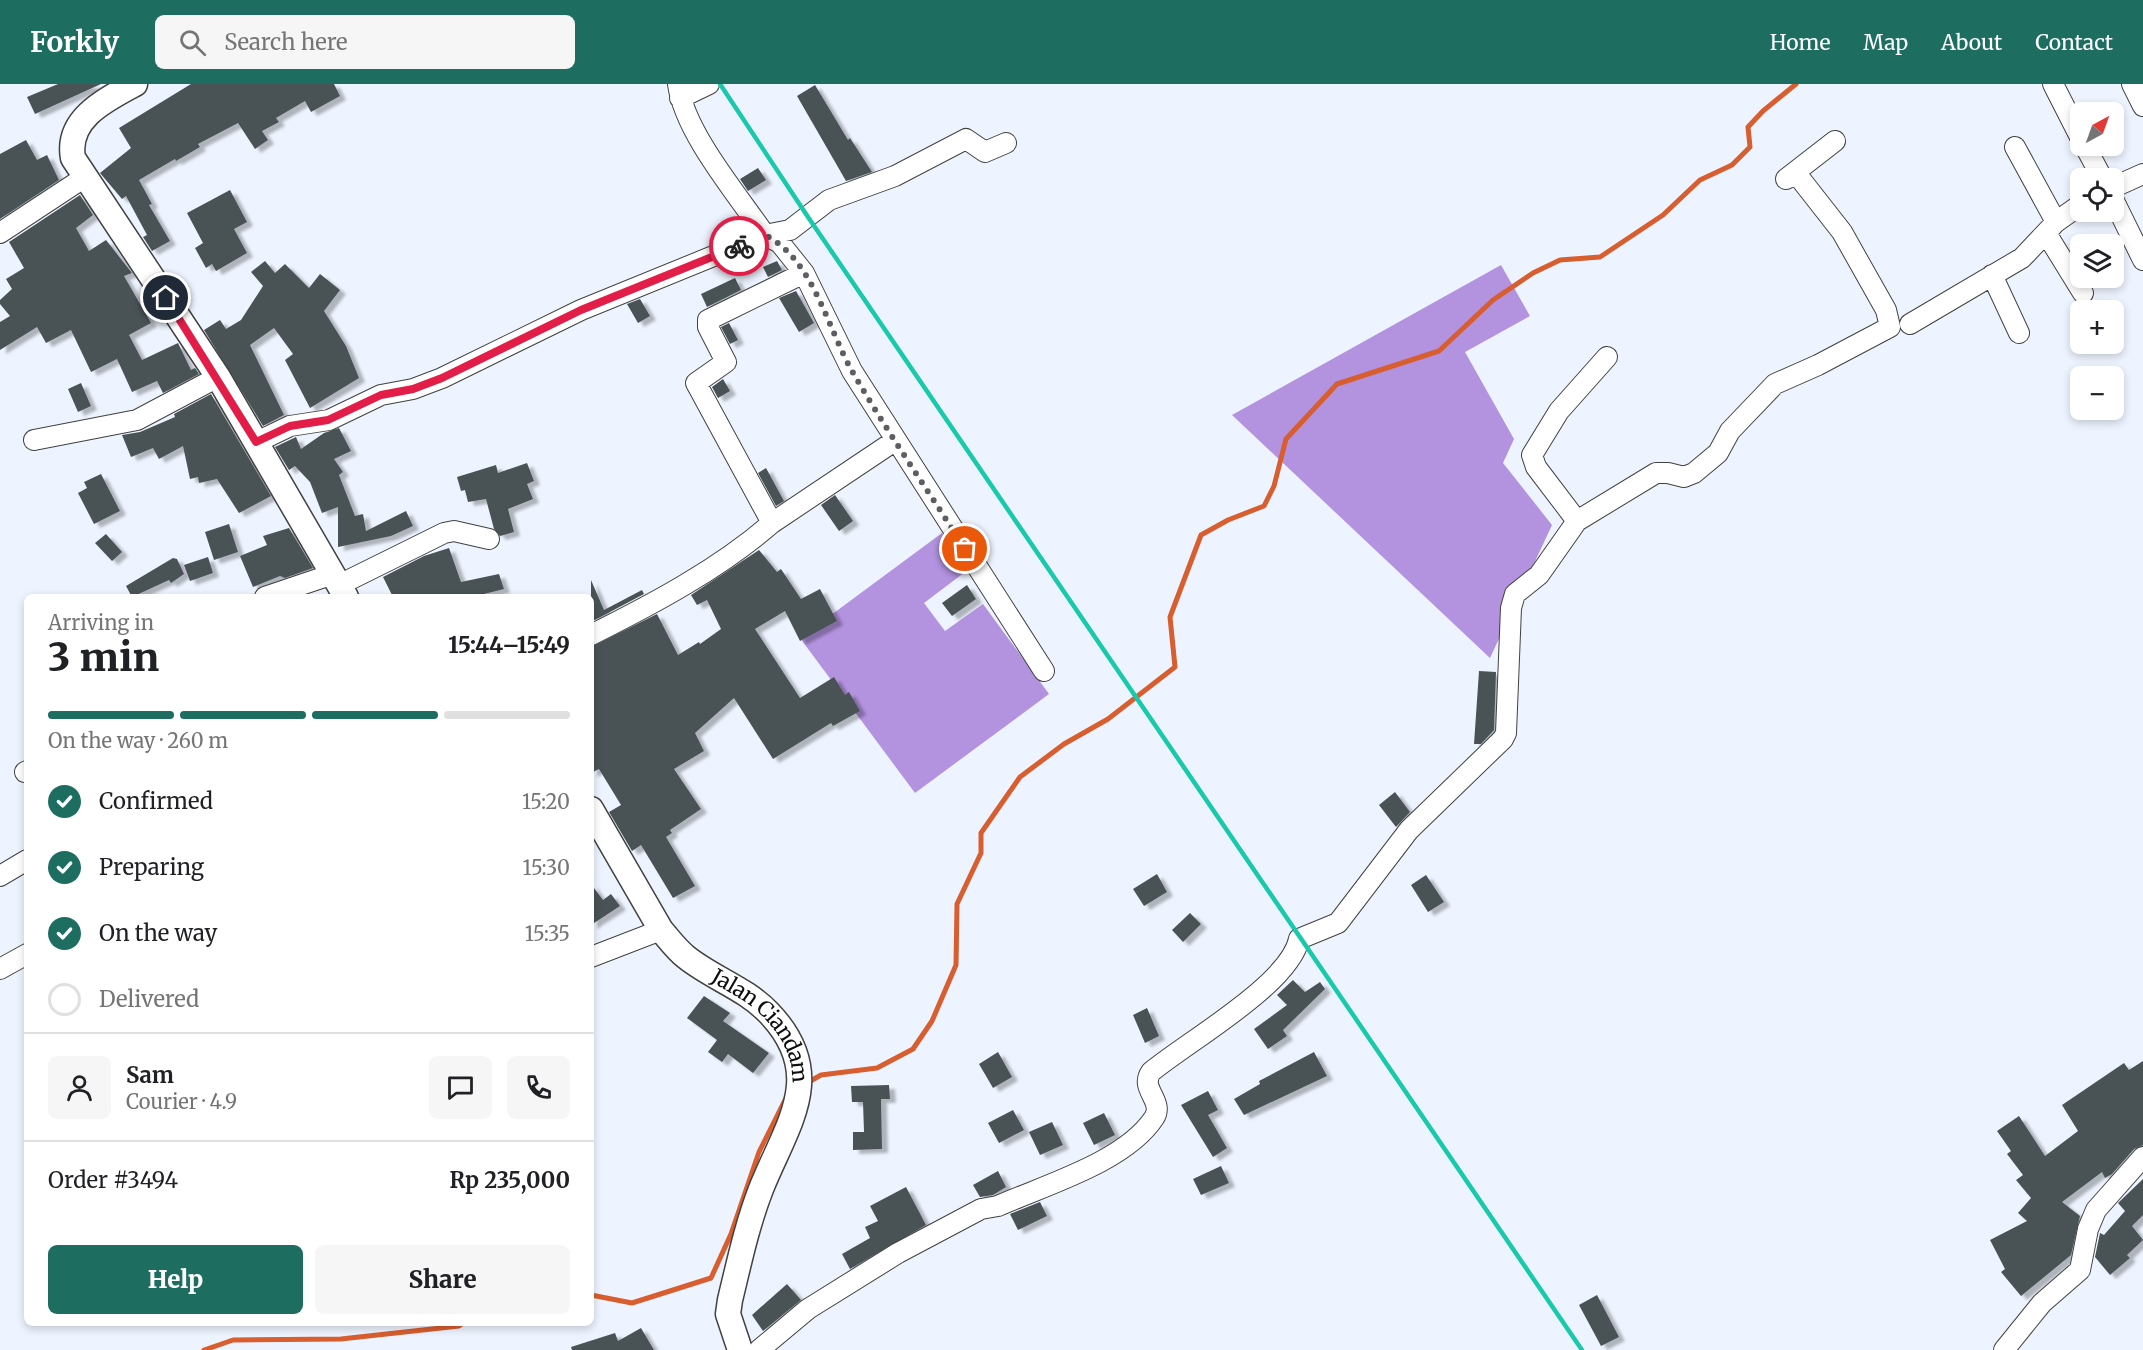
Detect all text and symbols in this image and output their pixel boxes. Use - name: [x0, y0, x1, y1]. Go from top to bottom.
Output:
- search box: [155, 15, 575, 69]
- text: Forkly: [30, 24, 119, 60]
- icon: search: [176, 26, 209, 59]
- text: Search here: [224, 28, 348, 56]
- text: Home: [1770, 29, 1830, 56]
- text: Map: [1863, 29, 1908, 56]
- text: About: [1941, 29, 2002, 56]
- text: Contact: [2035, 29, 2113, 56]
- north arrow: [2070, 102, 2124, 156]
- map controls: [2070, 102, 2124, 420]
- button: locate: [2070, 168, 2124, 222]
- courier: [709, 216, 769, 276]
- icon: bike: [723, 230, 756, 263]
- button: layers: [2070, 234, 2124, 288]
- pin: [140, 272, 191, 323]
- icon: home: [149, 281, 182, 314]
- button: +: [2070, 300, 2124, 354]
- button: −: [2070, 366, 2124, 420]
- pin: [939, 523, 990, 574]
- icon: bag: [948, 532, 981, 565]
- text: Arriving in: [48, 610, 154, 635]
- text: 15:44–15:49: [448, 631, 570, 659]
- text: 3 min: [48, 633, 159, 682]
- text: On the way · 260 m: [48, 728, 228, 753]
- icon: check: [48, 785, 81, 818]
- text: Confirmed: [99, 787, 213, 815]
- text: 15:20: [522, 789, 570, 814]
- icon: check: [48, 851, 81, 884]
- text: Preparing: [99, 853, 204, 881]
- text: 15:30: [523, 855, 570, 880]
- icon: check: [48, 917, 81, 950]
- text: On the way: [99, 919, 217, 947]
- text: 15:35: [525, 921, 570, 946]
- street label: Jalan Ciandam: [706, 962, 814, 1084]
- text: Delivered: [99, 985, 199, 1013]
- button: person: [48, 1056, 111, 1119]
- button: chat: [429, 1056, 492, 1119]
- button: phone: [507, 1056, 570, 1119]
- text: Sam: [126, 1061, 174, 1089]
- text: Courier · 4.9: [126, 1089, 237, 1114]
- text: Order #3494: [48, 1166, 178, 1194]
- text: Rp 235,000: [450, 1166, 570, 1194]
- button: Help: [48, 1245, 303, 1314]
- button: Share: [315, 1245, 570, 1314]

